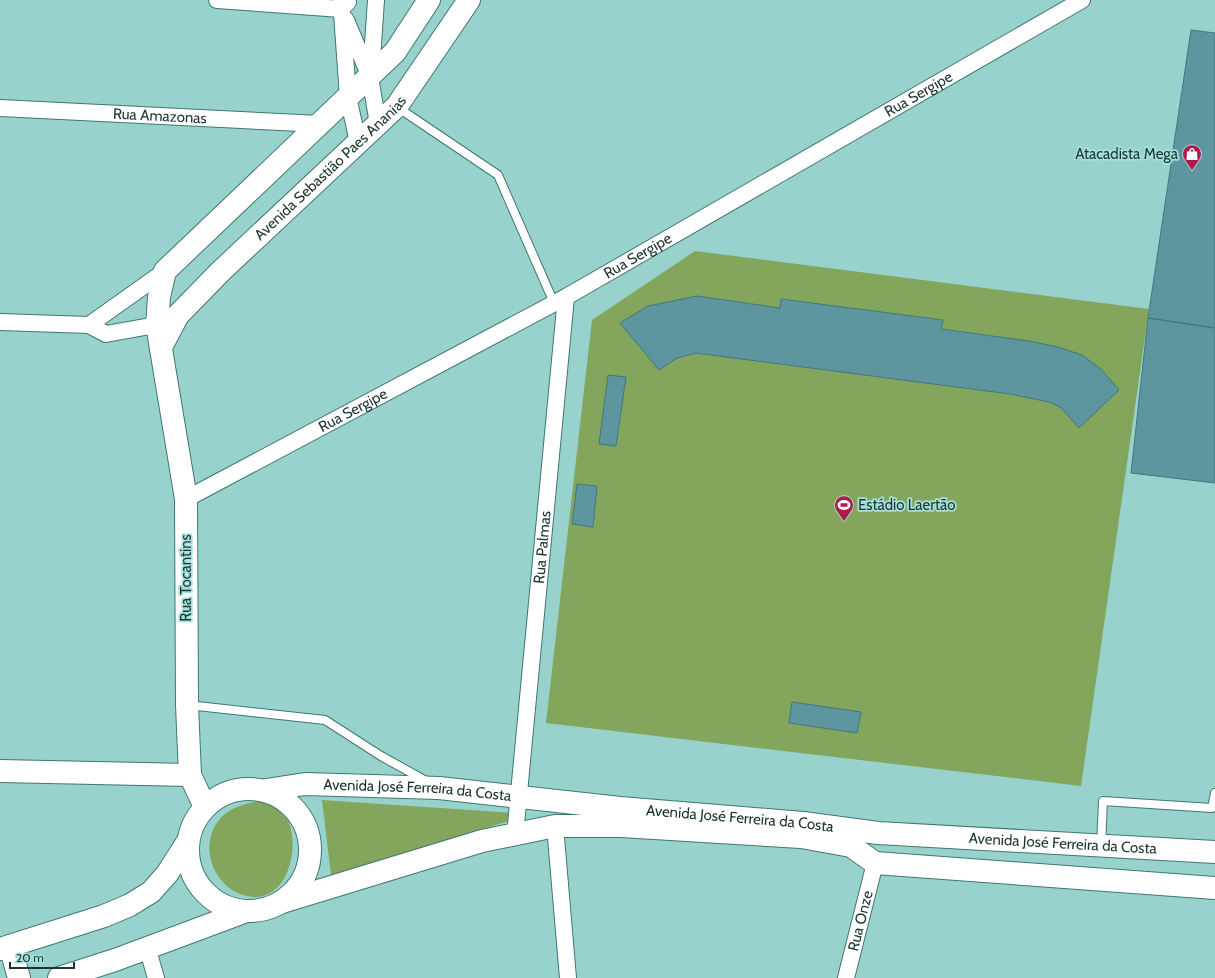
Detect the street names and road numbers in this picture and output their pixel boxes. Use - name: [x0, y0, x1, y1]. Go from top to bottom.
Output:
- street label: Rua Sergipe: [881, 67, 956, 121]
- street label: Avenida Sebastião Paes Ananias: [251, 93, 410, 244]
- street label: Rua Amazonas: [112, 105, 207, 127]
- street label: Rua Sergipe: [600, 229, 675, 282]
- street label: Rua Sergipe: [315, 384, 391, 436]
- street label: Rua Palmas: [530, 510, 555, 584]
- street label: Rua Tocantins: [177, 534, 195, 622]
- street label: Avenida José Ferreira da Costa: [323, 776, 513, 805]
- street label: Avenida José Ferreira da Costa: [645, 801, 836, 836]
- street label: Avenida José Ferreira da Costa: [968, 829, 1158, 858]
- street label: Rua Onze: [844, 888, 877, 953]

